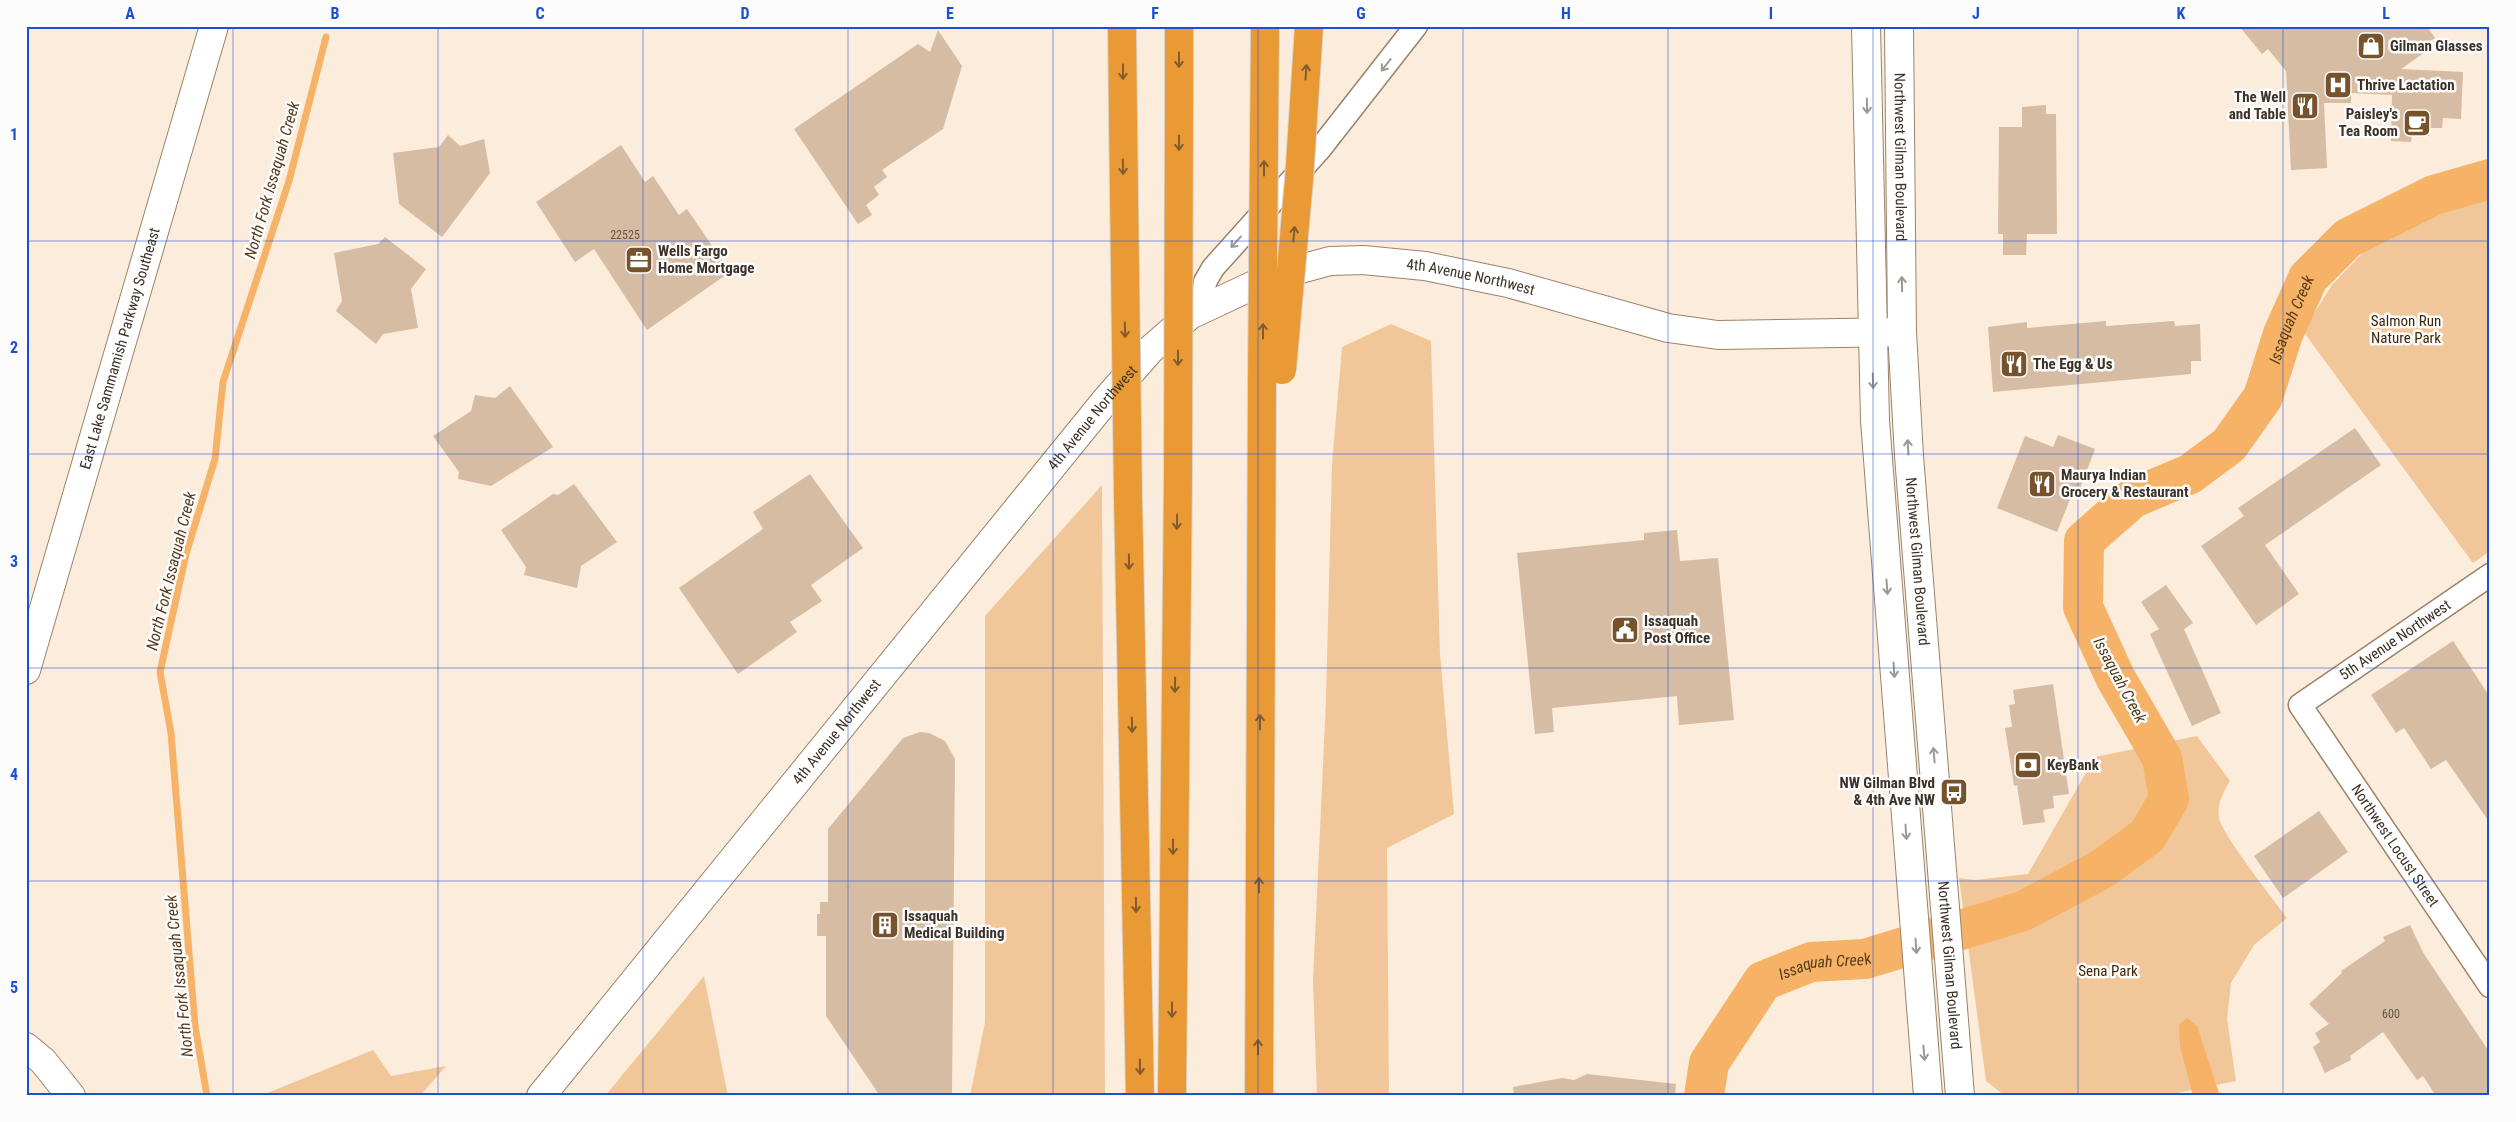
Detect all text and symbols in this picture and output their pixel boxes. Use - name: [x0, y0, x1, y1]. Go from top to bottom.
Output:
- text: A: [125, 4, 135, 23]
- text: B: [331, 4, 340, 23]
- text: C: [535, 4, 545, 23]
- text: D: [740, 4, 750, 23]
- text: E: [946, 4, 954, 23]
- text: F: [1151, 4, 1159, 23]
- text: G: [1356, 4, 1366, 23]
- text: H: [1561, 4, 1571, 23]
- text: I: [1769, 4, 1773, 23]
- text: J: [1972, 4, 1980, 23]
- text: K: [2177, 4, 2186, 23]
- text: L: [2382, 4, 2390, 23]
- shop icon: Gilman Glasses: [2356, 31, 2386, 61]
- place label: Gilman Glasses: [2390, 37, 2483, 55]
- one-way arrow: [1174, 52, 1184, 68]
- one-way arrow: [1381, 58, 1391, 72]
- one-way arrow: [1118, 64, 1128, 80]
- one-way arrow: [1301, 64, 1310, 80]
- hospital icon: Thrive Lactation: [2323, 70, 2353, 100]
- street label: Northwest Gilman Boulevard: [1890, 73, 1910, 241]
- place label: Thrive Lactation: [2357, 76, 2455, 94]
- place label: The Well and Table: [2229, 88, 2286, 123]
- restaurant icon: The Well and Table: [2290, 91, 2320, 121]
- one-way arrow: [1862, 97, 1872, 113]
- water label: North Fork Issaquah Creek: [240, 98, 304, 261]
- place label: Paisley's Tea Room: [2338, 105, 2398, 140]
- cafe icon: Paisley's Tea Room: [2402, 108, 2432, 138]
- text: 1: [10, 125, 18, 144]
- one-way arrow: [1174, 134, 1184, 151]
- one-way arrow: [1118, 159, 1128, 175]
- one-way arrow: [1259, 161, 1269, 177]
- street label: East Lake Sammamish Parkway Southeast: [76, 225, 164, 471]
- one-way arrow: [1289, 226, 1299, 242]
- house number: 22525: [610, 228, 640, 242]
- one-way arrow: [1230, 236, 1242, 249]
- place label: Wells Fargo Home Mortgage: [658, 242, 755, 277]
- office icon: Wells Fargo Home Mortgage: [624, 245, 654, 275]
- street label: 4th Avenue Northwest: [1406, 255, 1537, 299]
- water label: Issaquah Creek: [2265, 271, 2318, 366]
- one-way arrow: [1897, 276, 1907, 292]
- park label: Salmon Run Nature Park: [2371, 312, 2441, 347]
- one-way arrow: [1120, 322, 1130, 338]
- one-way arrow: [1258, 323, 1268, 340]
- text: 2: [10, 338, 18, 357]
- restaurant icon: The Egg & Us: [1999, 349, 2029, 379]
- one-way arrow: [1173, 350, 1183, 366]
- place label: The Egg & Us: [2033, 355, 2113, 373]
- street label: 4th Avenue Northwest: [1044, 362, 1141, 474]
- one-way arrow: [1868, 373, 1878, 389]
- one-way arrow: [1904, 439, 1913, 455]
- place label: Maurya Indian Grocery & Restaurant: [2061, 466, 2189, 501]
- restaurant icon: Maurya Indian Grocery & Restaurant: [2027, 469, 2057, 499]
- street label: Northwest Gilman Boulevard: [1902, 477, 1933, 646]
- water label: North Fork Issaquah Creek: [142, 489, 200, 652]
- one-way arrow: [1172, 514, 1182, 530]
- text: 3: [10, 552, 18, 571]
- one-way arrow: [1124, 554, 1134, 570]
- one-way arrow: [1883, 579, 1892, 595]
- street label: 5th Avenue Northwest: [2336, 596, 2454, 684]
- place label: Issaquah Post Office: [1644, 612, 1710, 647]
- public building icon: Issaquah Post Office: [1610, 615, 1640, 645]
- water label: Issaquah Creek: [2089, 634, 2151, 727]
- one-way arrow: [1889, 661, 1898, 677]
- street label: 4th Avenue Northwest: [788, 675, 885, 788]
- one-way arrow: [1170, 677, 1179, 693]
- one-way arrow: [1255, 714, 1265, 730]
- one-way arrow: [1128, 716, 1137, 732]
- one-way arrow: [1929, 748, 1938, 764]
- bank icon: KeyBank: [2013, 750, 2043, 780]
- place label: KeyBank: [2047, 756, 2100, 774]
- text: 4: [10, 765, 18, 784]
- place label: NW Gilman Blvd & 4th Ave NW: [1839, 774, 1935, 809]
- bus stop icon: NW Gilman Blvd & 4th Ave NW: [1939, 777, 1969, 807]
- street label: Northwest Locust Street: [2347, 781, 2443, 910]
- one-way arrow: [1902, 823, 1911, 839]
- one-way arrow: [1168, 839, 1178, 855]
- one-way arrow: [1254, 877, 1264, 893]
- street label: Northwest Gilman Boulevard: [1934, 880, 1965, 1050]
- water label: North Fork Issaquah Creek: [161, 893, 197, 1058]
- one-way arrow: [1132, 896, 1141, 912]
- place label: Issaquah Medical Building: [904, 907, 1004, 942]
- building icon: Issaquah Medical Building: [870, 910, 900, 940]
- one-way arrow: [1911, 938, 1920, 954]
- water label: Issaquah Creek: [1776, 948, 1874, 983]
- park label: Sena Park: [2078, 962, 2138, 980]
- text: 5: [10, 978, 18, 997]
- one-way arrow: [1167, 1002, 1177, 1018]
- house number: 600: [2382, 1007, 2400, 1021]
- one-way arrow: [1253, 1039, 1263, 1056]
- one-way arrow: [1920, 1045, 1929, 1061]
- one-way arrow: [1135, 1058, 1145, 1075]

